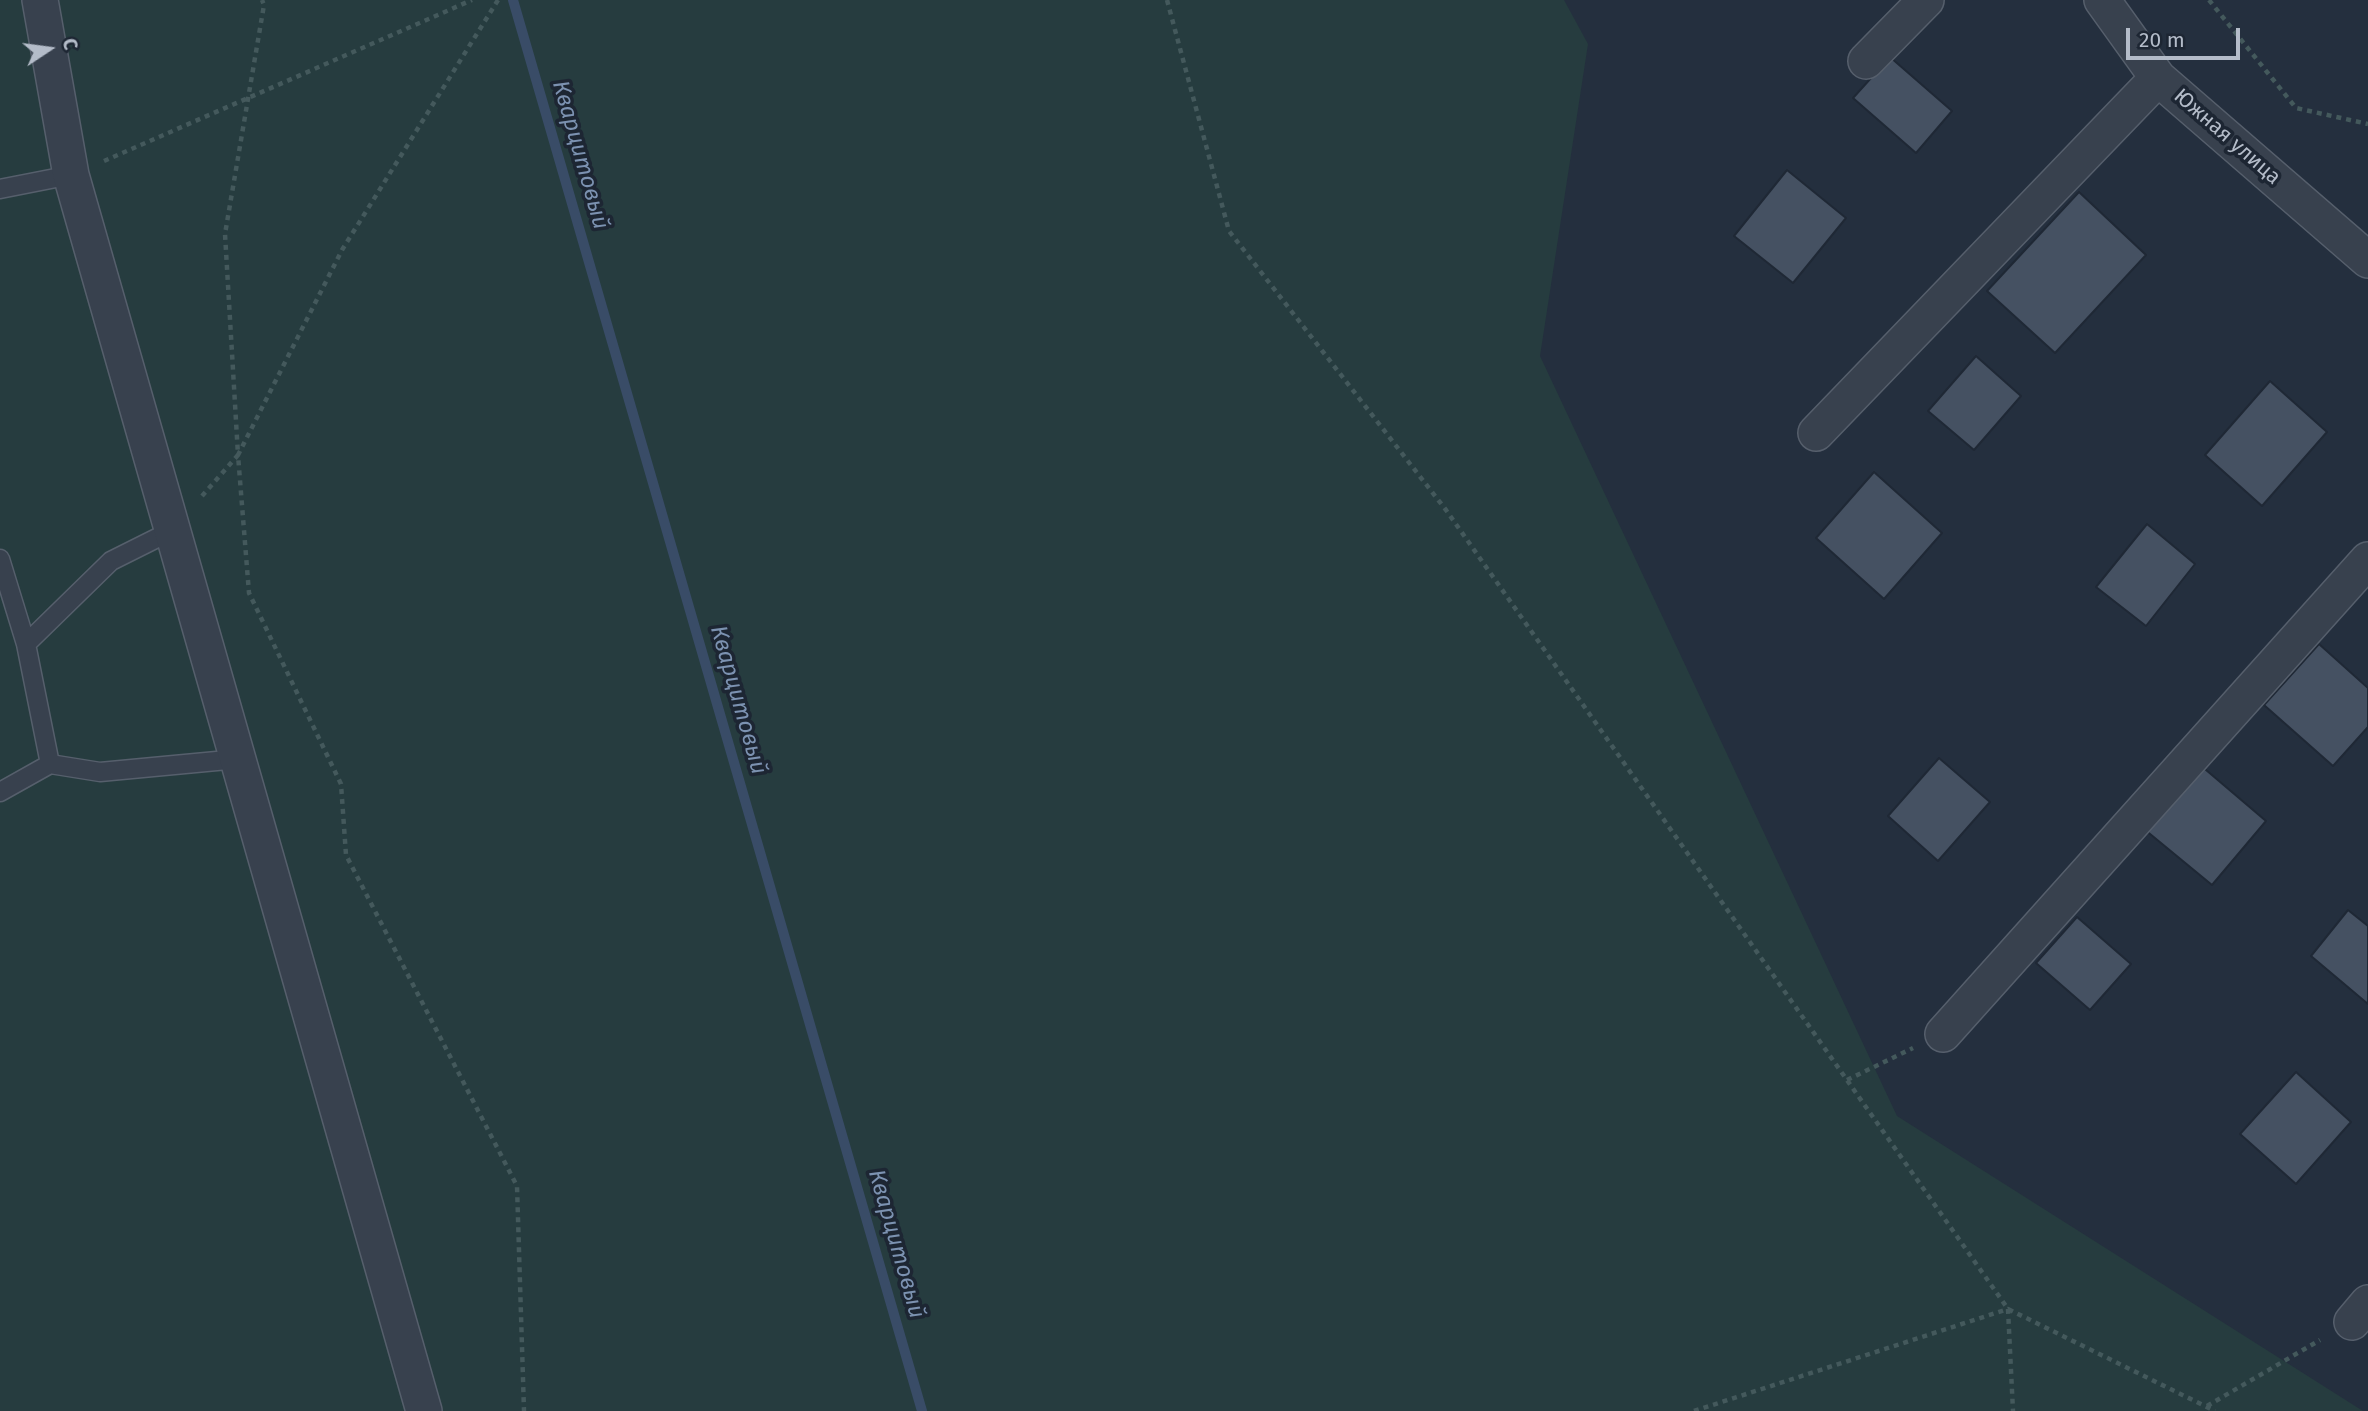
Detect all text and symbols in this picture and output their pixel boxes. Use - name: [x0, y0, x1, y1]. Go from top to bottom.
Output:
- north arrow: [14, 14, 84, 84]
- scale bar: [2130, 14, 2244, 58]
- text: 20 m: [2139, 27, 2185, 53]
- text: С: [58, 36, 82, 52]
- water label: Кварцитовый: [546, 77, 614, 233]
- street label: Южная улица: [2168, 84, 2286, 190]
- water label: Кварцитовый: [704, 622, 772, 778]
- water label: Кварцитовый: [862, 1166, 930, 1322]

